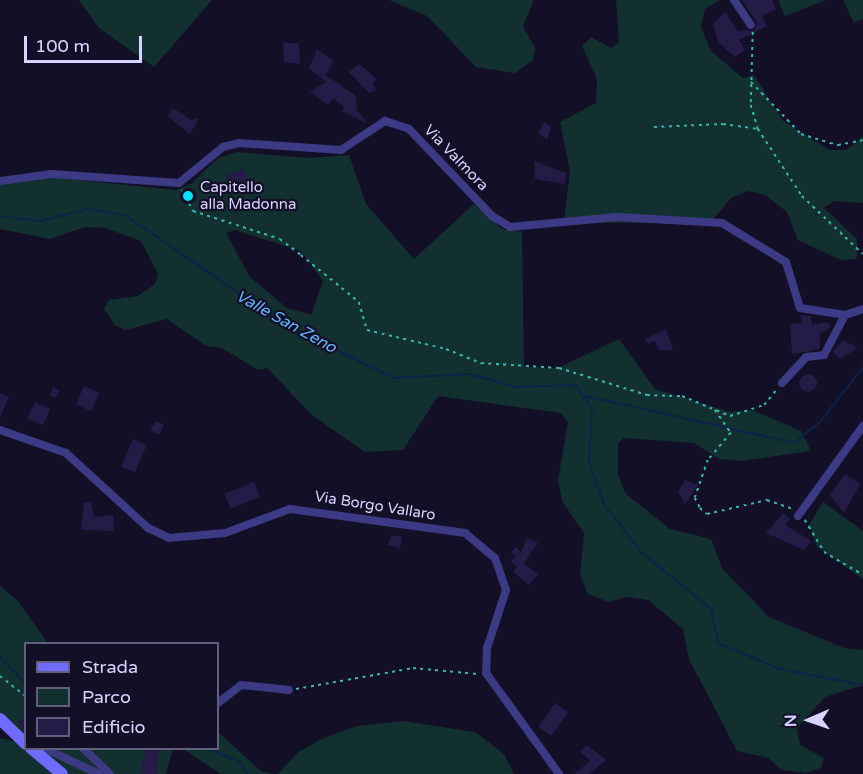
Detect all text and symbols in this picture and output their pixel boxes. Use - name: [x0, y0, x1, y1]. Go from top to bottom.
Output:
- scale bar: [27, 24, 146, 62]
- text: 100 m: [35, 35, 90, 57]
- street label: Via Valmora: [420, 121, 492, 195]
- place label: Capitello alla Madonna: [200, 178, 296, 213]
- marker: Capitello alla Madonna: [181, 189, 195, 203]
- water label: Valle San Zeno: [232, 286, 340, 358]
- street label: Via Borgo Vallaro: [313, 488, 437, 524]
- legend: [24, 642, 219, 750]
- text: Strada: [82, 656, 138, 678]
- text: Parco: [82, 686, 131, 708]
- north arrow: [779, 690, 839, 750]
- text: N: [781, 714, 801, 727]
- text: Edificio: [82, 716, 146, 738]

